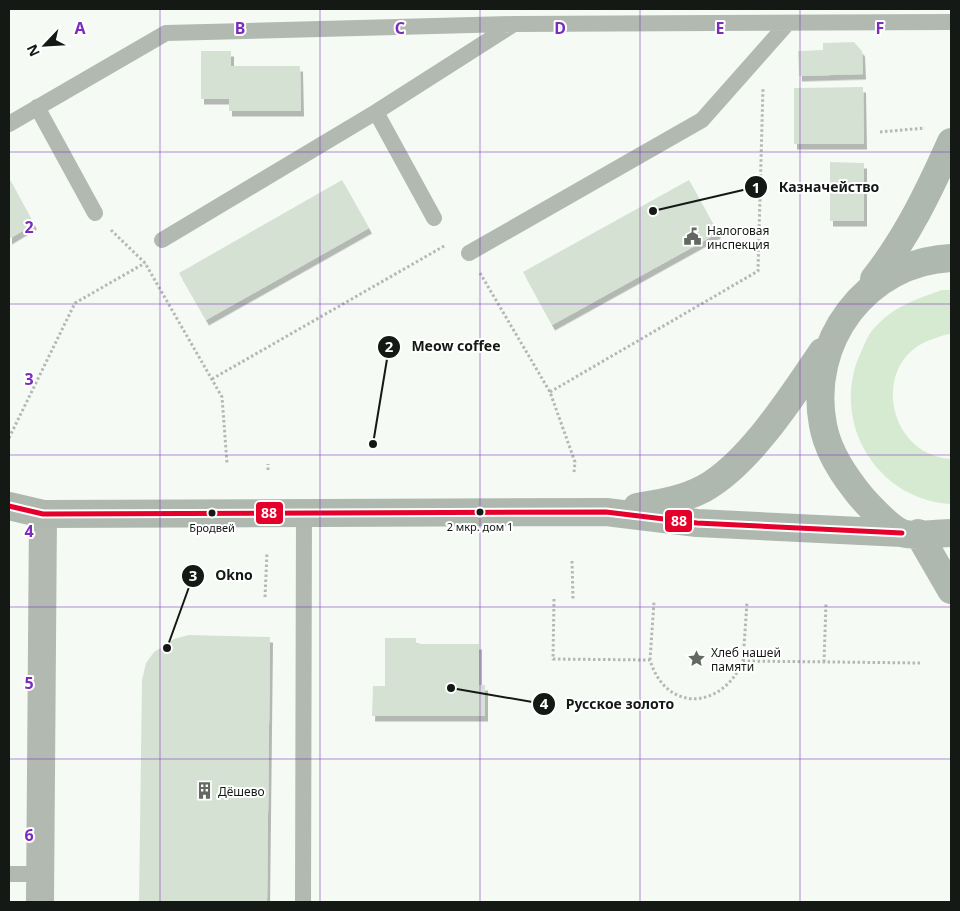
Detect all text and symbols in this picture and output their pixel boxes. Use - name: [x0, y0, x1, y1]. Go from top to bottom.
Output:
- text: A: [74, 17, 86, 39]
- text: B: [235, 17, 245, 39]
- text: C: [395, 17, 405, 39]
- text: D: [554, 17, 566, 39]
- text: E: [716, 17, 725, 39]
- text: F: [876, 17, 884, 39]
- north arrow: [20, 20, 70, 70]
- text: N: [22, 42, 44, 60]
- callout: Казначейство: [743, 173, 889, 202]
- text: 1: [752, 177, 760, 197]
- text: Казначейство: [779, 177, 880, 196]
- text: 2: [24, 216, 34, 238]
- place label: Налоговая инспекция: [707, 222, 770, 253]
- public building icon: Налоговая инспекция: [683, 227, 703, 247]
- callout: Meow coffee: [377, 332, 511, 361]
- text: 2: [385, 336, 394, 356]
- text: Meow coffee: [411, 336, 501, 355]
- text: 3: [24, 368, 34, 390]
- line badge: 88: [255, 501, 284, 525]
- text: 88: [261, 503, 277, 522]
- marker: 2 мкр. дом 1: [475, 507, 485, 517]
- marker: Бродвей: [207, 508, 217, 518]
- line badge: 88: [664, 509, 693, 533]
- text: 88: [671, 511, 687, 530]
- place label: 2 мкр. дом 1: [447, 519, 513, 534]
- text: 4: [24, 520, 34, 542]
- place label: Бродвей: [189, 520, 235, 535]
- callout: Okno: [180, 561, 263, 590]
- text: 3: [189, 565, 197, 585]
- text: Okno: [215, 565, 253, 584]
- place label: Хлеб нашей памяти: [711, 644, 781, 675]
- place icon: Хлеб нашей памяти: [687, 649, 707, 669]
- text: 5: [24, 672, 34, 694]
- callout: Русское золото: [531, 689, 685, 718]
- text: 4: [540, 693, 549, 713]
- text: Русское золото: [566, 694, 675, 713]
- building icon: Дёшево: [194, 781, 214, 801]
- place label: Дёшево: [218, 783, 265, 800]
- text: 6: [24, 824, 34, 846]

